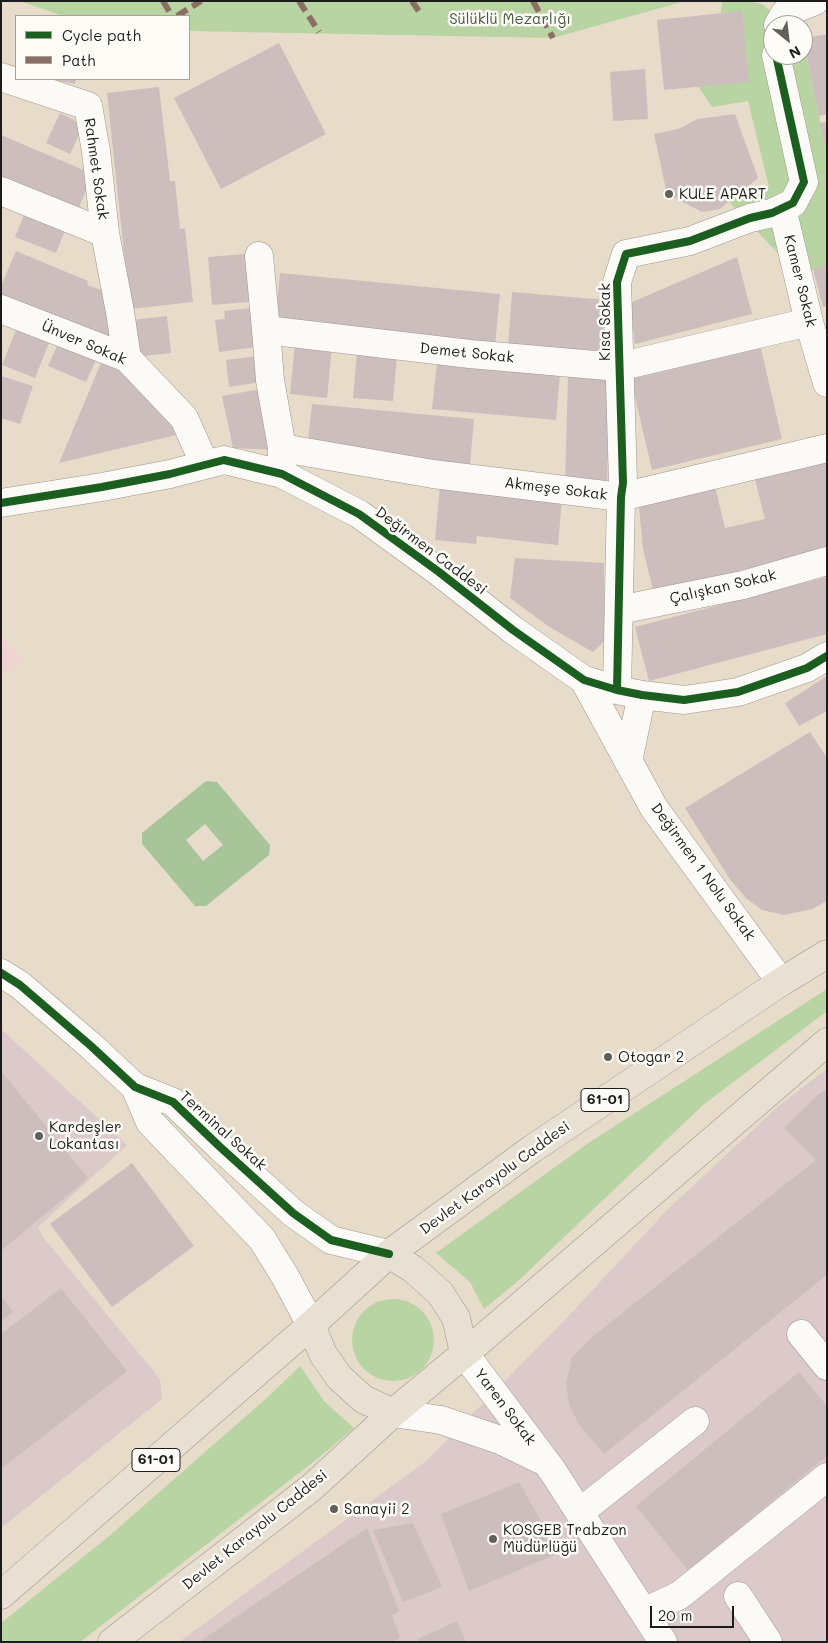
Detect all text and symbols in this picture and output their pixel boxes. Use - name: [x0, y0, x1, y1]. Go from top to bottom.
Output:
- park label: Sülüklü Mezarlığı: [449, 10, 571, 28]
- legend: [15, 15, 190, 80]
- north arrow: [763, 15, 813, 65]
- text: Cycle path: [62, 25, 141, 45]
- text: N: [786, 42, 804, 64]
- text: Path: [62, 50, 96, 70]
- street label: Rahmet Sokak: [80, 117, 112, 221]
- place label: KULE APART: [679, 185, 766, 203]
- marker: KULE APART: [663, 188, 675, 200]
- street label: Kamer Sokak: [780, 233, 820, 329]
- street label: Kısa Sokak: [596, 283, 614, 361]
- street label: Ünver Sokak: [39, 317, 129, 369]
- street label: Demet Sokak: [419, 339, 515, 367]
- street label: Akmeşe Sokak: [503, 474, 609, 504]
- street label: Değirmen Caddesi: [372, 503, 490, 599]
- street label: Çalışkan Sokak: [668, 566, 778, 608]
- street label: Değirmen 1 Nolu Sokak: [647, 800, 759, 944]
- place label: Otogar 2: [618, 1048, 684, 1066]
- marker: Otogar 2: [602, 1051, 614, 1063]
- street label: Terminal Sokak: [176, 1087, 270, 1175]
- road number: 61-01: [581, 1088, 629, 1112]
- place label: Kardeşler Lokantası: [49, 1118, 122, 1153]
- street label: Devlet Karayolu Caddesi: [416, 1118, 574, 1238]
- marker: Kardeşler Lokantası: [33, 1130, 45, 1142]
- street label: Yaren Sokak: [470, 1365, 540, 1449]
- road number: 61-01: [132, 1448, 180, 1472]
- street label: Devlet Karayolu Caddesi: [179, 1466, 331, 1594]
- place label: Sanayii 2: [344, 1500, 410, 1518]
- marker: Sanayii 2: [328, 1503, 340, 1515]
- place label: KOSGEB Trabzon Müdürlüğü: [503, 1521, 627, 1556]
- marker: KOSGEB Trabzon Müdürlüğü: [487, 1533, 499, 1545]
- scale bar: [653, 1596, 737, 1628]
- text: 20 m: [658, 1605, 692, 1625]

